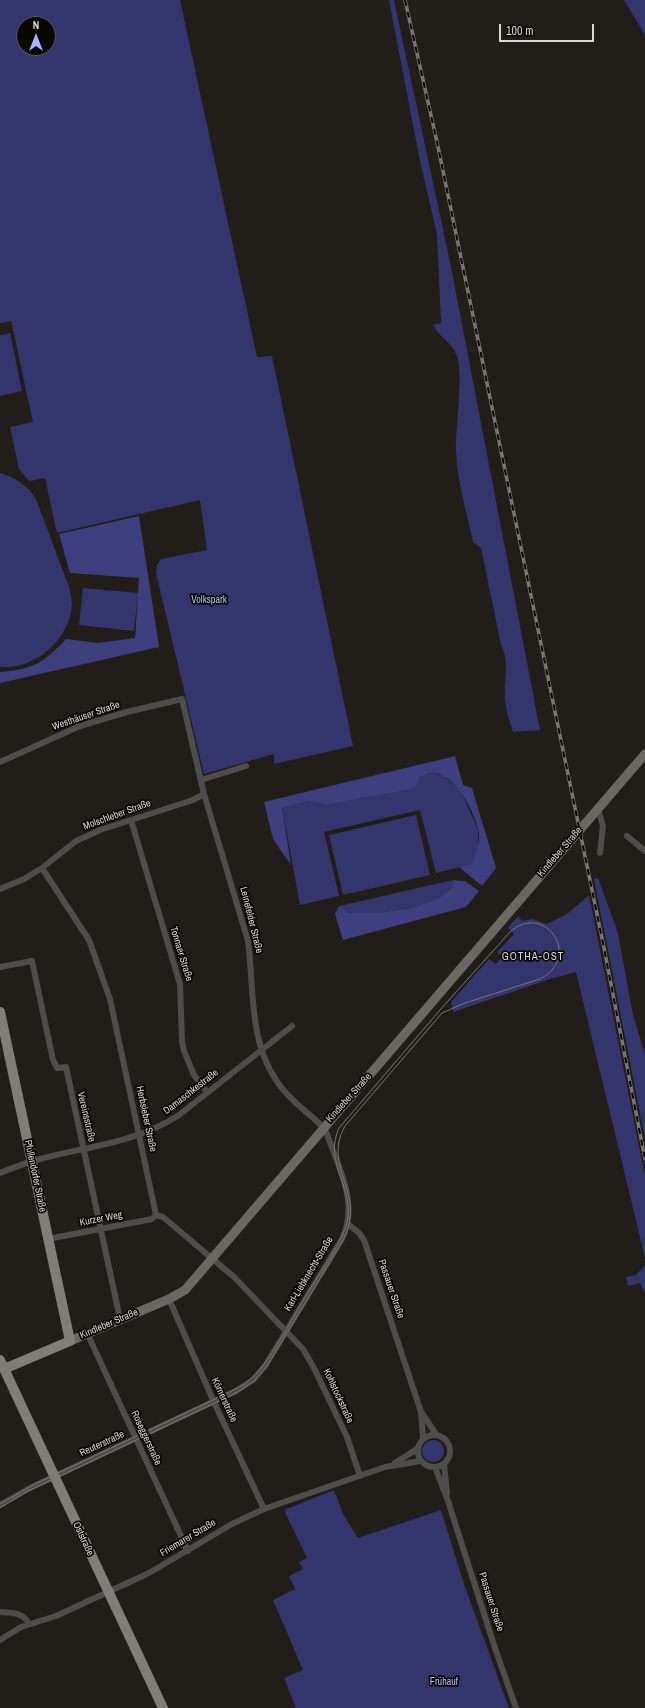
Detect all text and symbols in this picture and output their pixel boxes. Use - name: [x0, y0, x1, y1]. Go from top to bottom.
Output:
- north arrow: [16, 16, 56, 56]
- scale bar: [501, 16, 596, 42]
- text: N: [33, 18, 39, 32]
- text: 100 m: [506, 23, 533, 39]
- park label: Volkspark: [191, 594, 227, 606]
- street label: Westhäuser Straße: [51, 699, 121, 733]
- street label: Molschleber Straße: [82, 797, 152, 833]
- street label: Kindleber Straße: [535, 825, 585, 879]
- street label: Leinefelder Straße: [237, 886, 265, 954]
- street label: Tonnaer Straße: [167, 925, 195, 983]
- district label: GOTHA-OST: [502, 950, 564, 964]
- street label: Damaschkestraße: [161, 1067, 221, 1117]
- street label: Kindleber Straße: [324, 1071, 374, 1125]
- street label: Herbsleber Straße: [133, 1085, 159, 1153]
- street label: Vereinsstraße: [74, 1091, 98, 1143]
- street label: Pfullendorfer Straße: [22, 1139, 48, 1213]
- street label: Kurzer Weg: [79, 1209, 123, 1229]
- street label: Karl-Liebknecht-Straße: [282, 1235, 336, 1313]
- street label: Passauer Straße: [375, 1258, 407, 1320]
- street label: Kindleber Straße: [78, 1306, 140, 1342]
- street label: Kohlstockstraße: [320, 1367, 356, 1425]
- street label: Körnerstraße: [208, 1376, 240, 1424]
- street label: Roseggerstraße: [128, 1409, 164, 1467]
- street label: Reuterstraße: [78, 1428, 126, 1460]
- street label: Friemarer Straße: [158, 1517, 218, 1559]
- street label: Oststraße: [70, 1520, 96, 1558]
- street label: Passauer Straße: [476, 1571, 506, 1633]
- park label: Frühauf: [430, 1676, 458, 1688]

